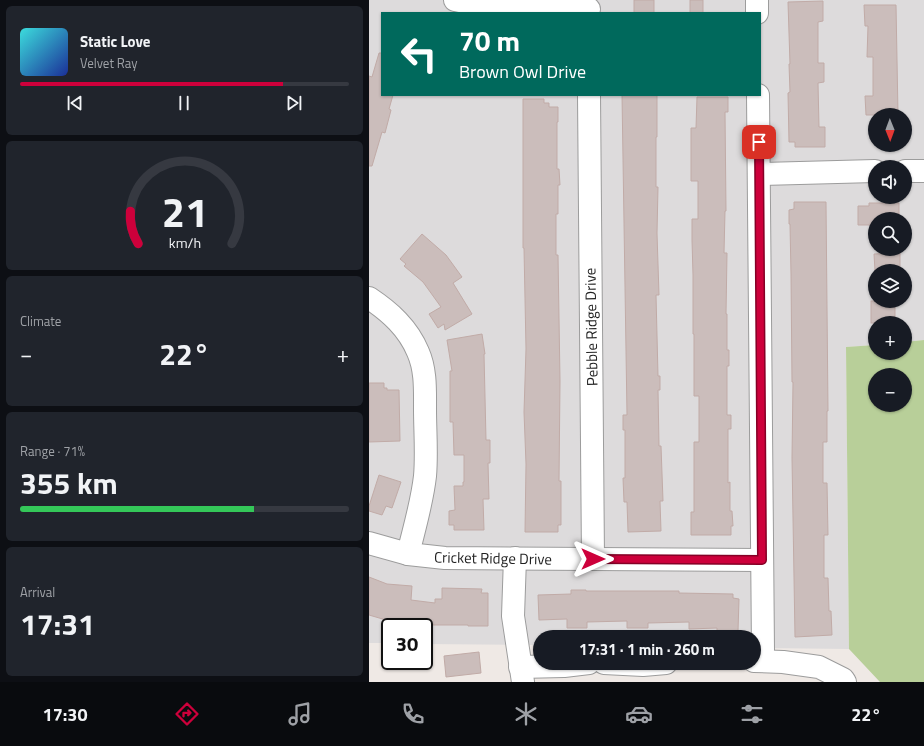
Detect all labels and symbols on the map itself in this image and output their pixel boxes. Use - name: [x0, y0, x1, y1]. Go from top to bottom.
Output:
- north arrow: [868, 108, 912, 152]
- pin: [742, 125, 776, 159]
- street label: Pebble Ridge Drive: [578, 268, 604, 386]
- position arrow: [572, 538, 614, 580]
- street label: Cricket Ridge Drive: [434, 545, 552, 571]
- speed limit sign: 30: [381, 618, 433, 670]

